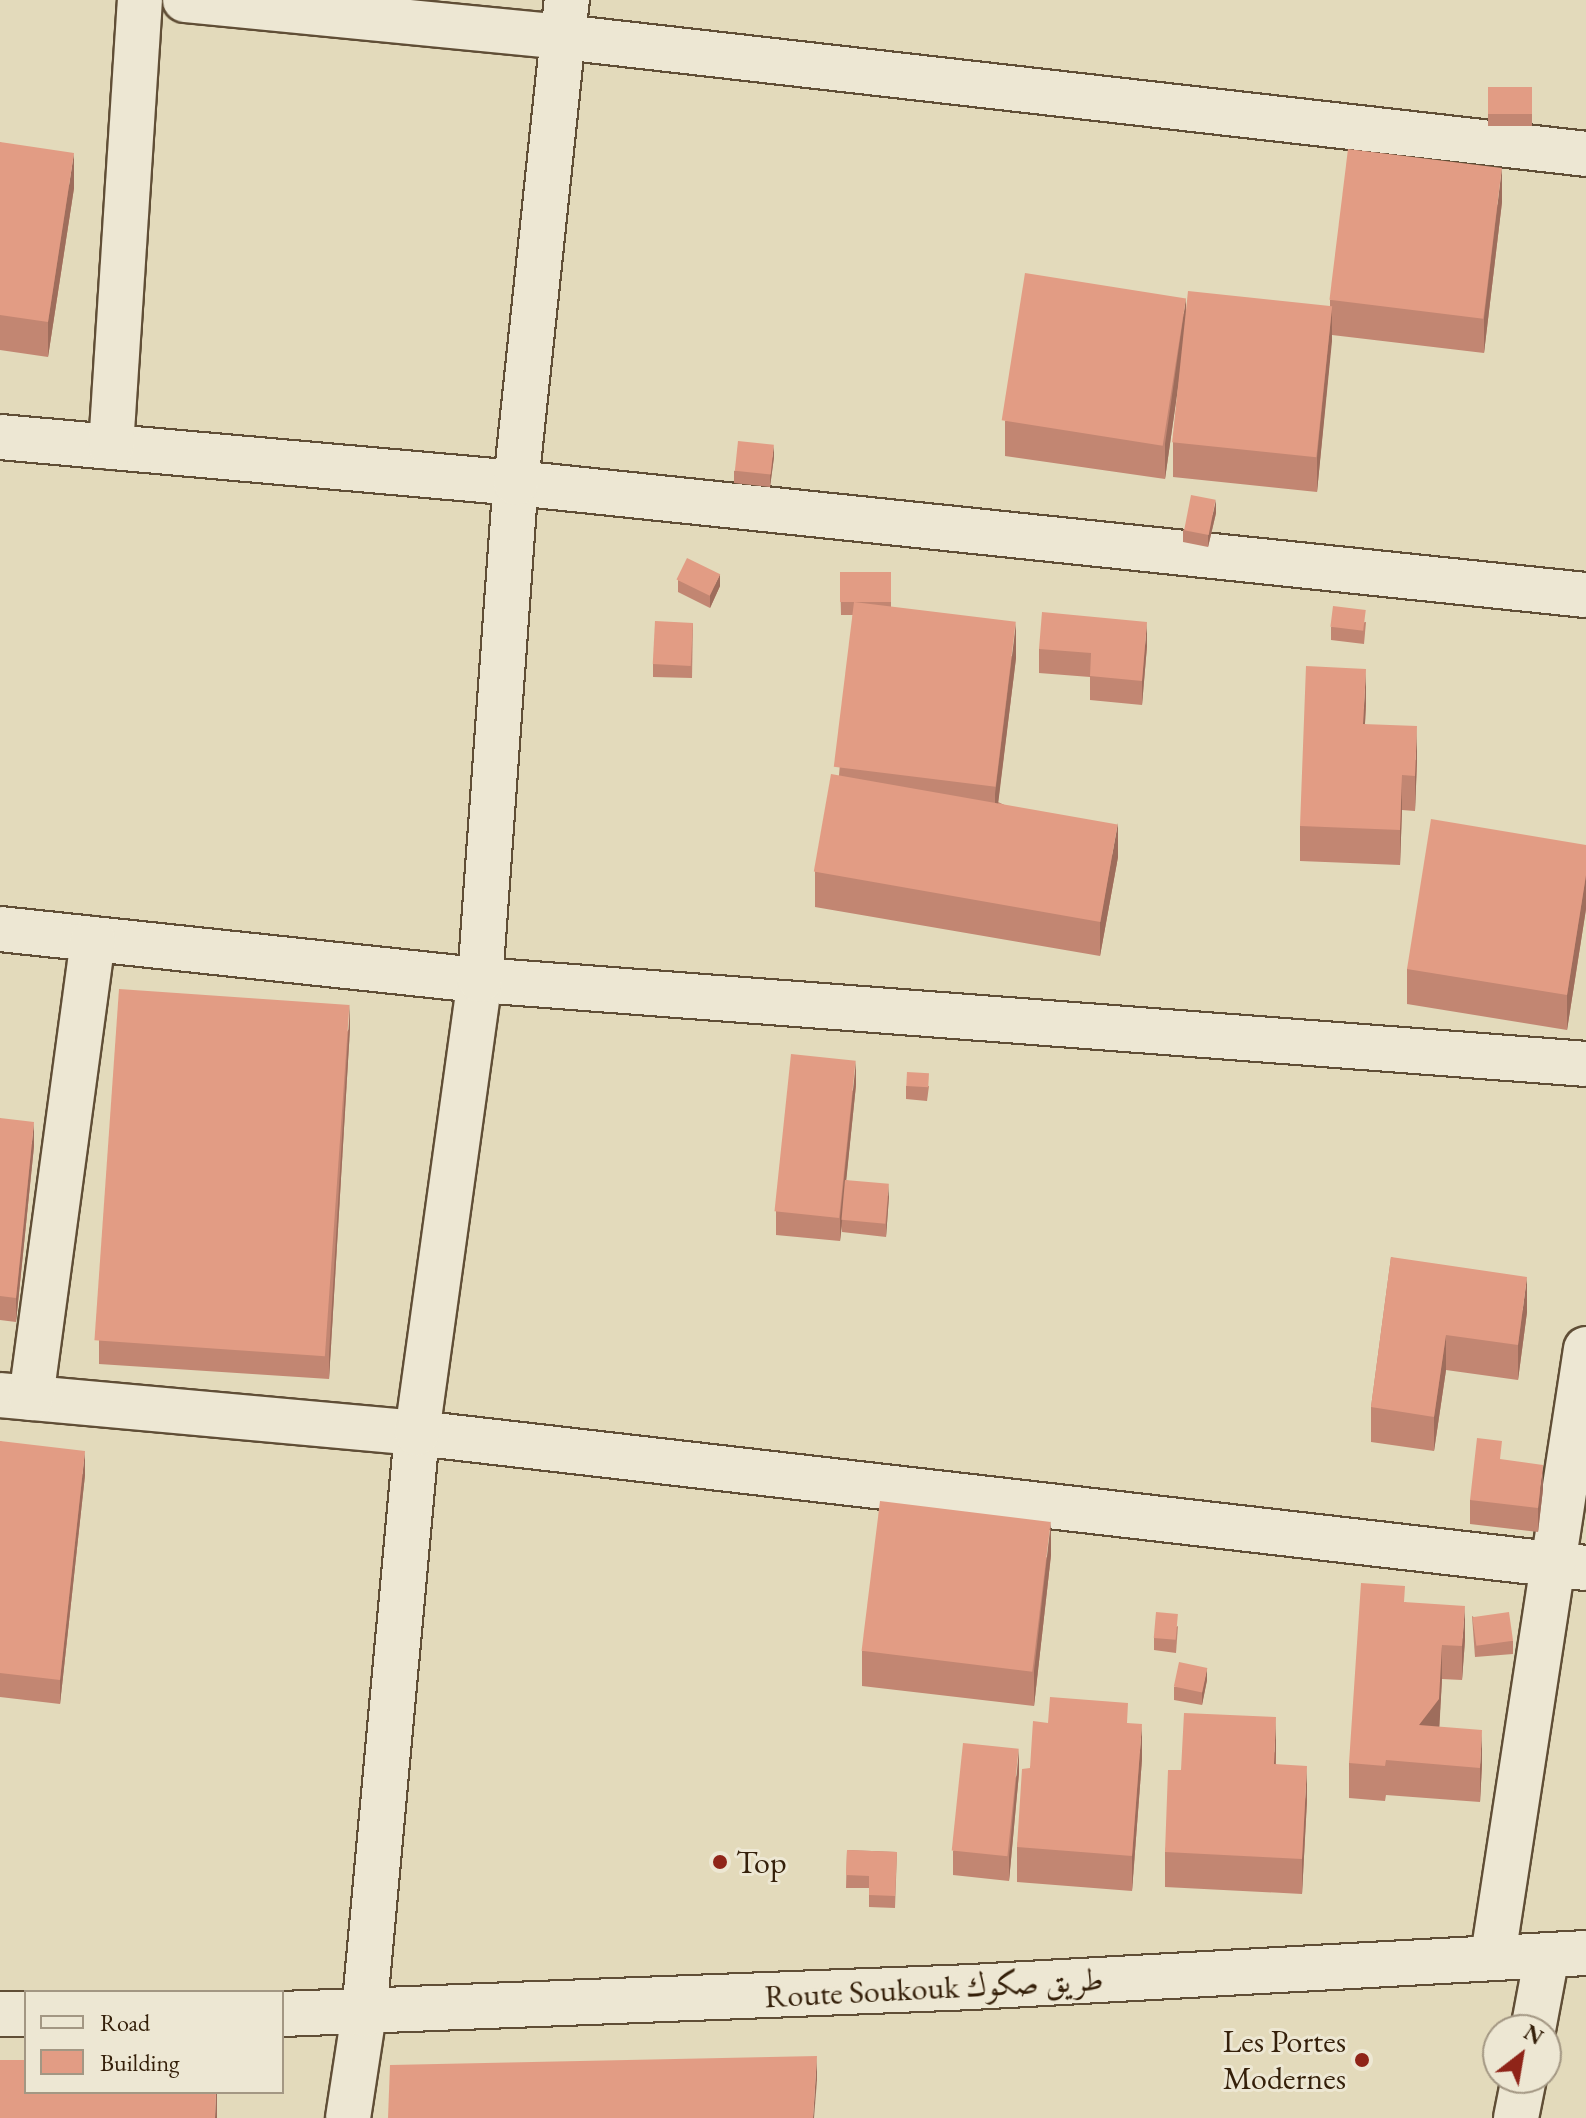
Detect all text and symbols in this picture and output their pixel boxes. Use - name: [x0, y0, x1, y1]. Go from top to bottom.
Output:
- place label: Top: [736, 1843, 787, 1881]
- marker: Top: [711, 1853, 729, 1871]
- street label: Route Soukouk طريق صكوك: [764, 1960, 1104, 2016]
- legend: [24, 1990, 284, 2094]
- text: Road: [100, 2007, 150, 2038]
- north arrow: [1482, 2014, 1562, 2094]
- text: N: [1518, 2018, 1549, 2052]
- place label: Les Portes Modernes: [1223, 2023, 1346, 2098]
- text: Building: [100, 2047, 180, 2078]
- marker: Les Portes Modernes: [1353, 2051, 1371, 2069]

